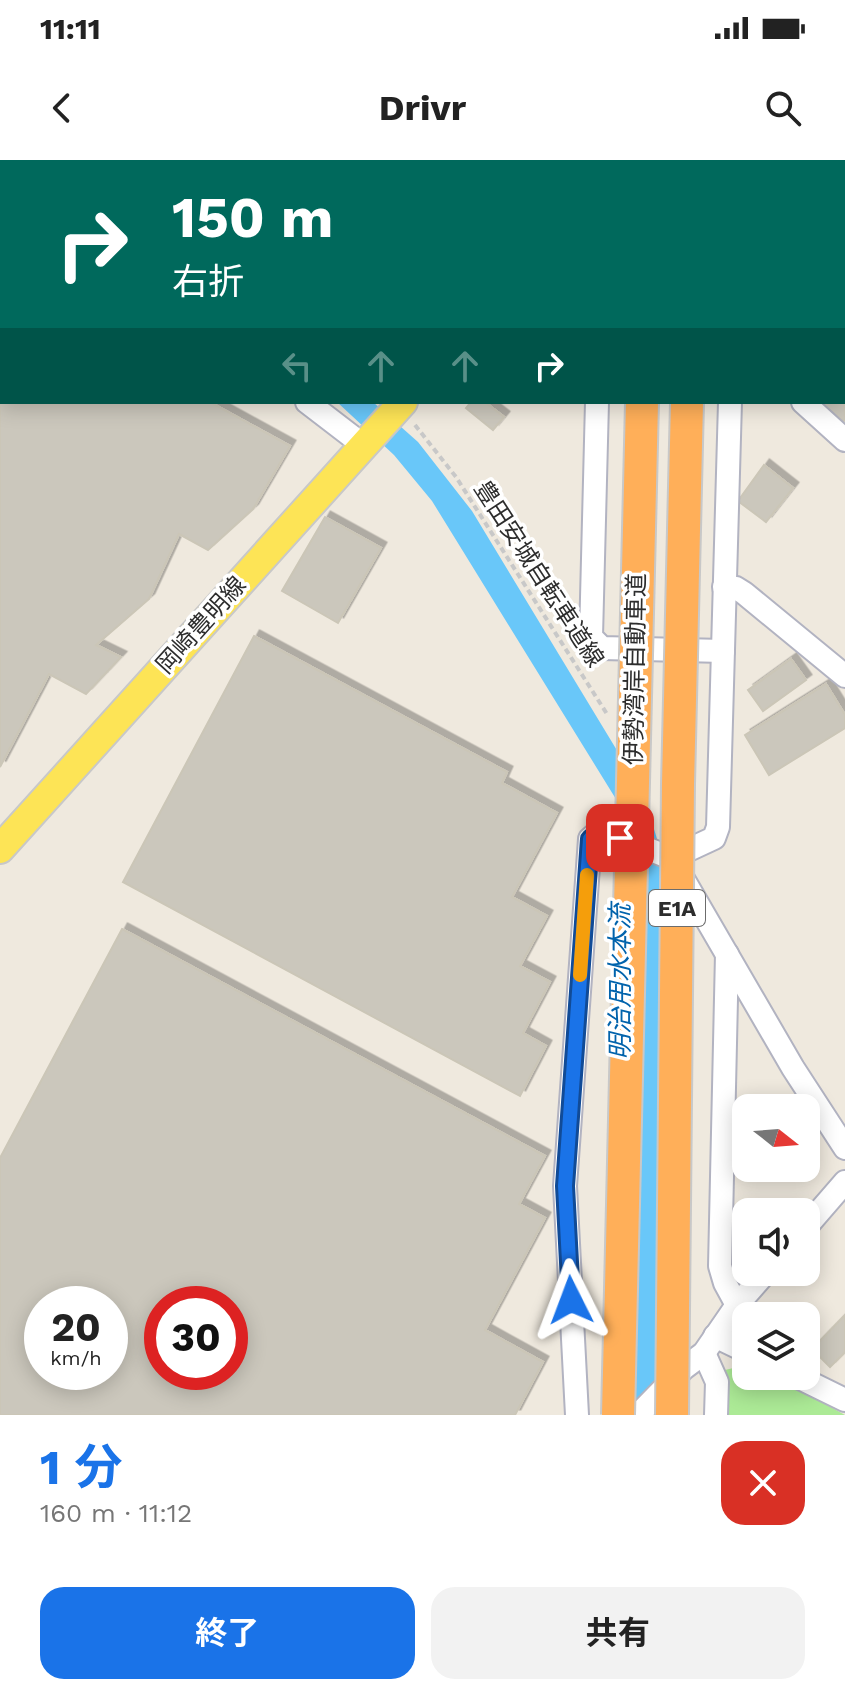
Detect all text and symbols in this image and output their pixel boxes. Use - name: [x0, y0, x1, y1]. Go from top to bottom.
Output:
- text: 11:11: [40, 11, 101, 46]
- icon: back: [40, 86, 84, 130]
- icon: search: [761, 86, 805, 130]
- text: Drivr: [379, 87, 466, 129]
- text: 150 m: [172, 185, 334, 251]
- icon: right: [40, 192, 144, 296]
- text: 右折: [172, 261, 244, 303]
- icon: left: [275, 344, 319, 388]
- icon: ahead: [359, 344, 403, 388]
- icon: ahead: [443, 344, 487, 388]
- icon: right: [527, 344, 571, 388]
- street label: 豊田安城自転車道線: [468, 476, 610, 672]
- street label: 岡崎豊明線: [150, 571, 252, 679]
- street label: 伊勢湾岸自動車道: [619, 573, 651, 765]
- pin: [586, 804, 654, 872]
- icon: arrive: [598, 816, 642, 860]
- road number: E1A: [649, 890, 705, 926]
- water label: 明治用水本流: [605, 900, 635, 1060]
- north arrow: [732, 1094, 820, 1182]
- map controls: [732, 1094, 820, 1390]
- button: sound: [732, 1198, 820, 1286]
- position arrow: [529, 1258, 613, 1342]
- speed limit sign: 30: [144, 1286, 248, 1390]
- button: layers: [732, 1302, 820, 1390]
- text: 20: [51, 1304, 101, 1351]
- text: km/h: [50, 1346, 102, 1370]
- text: 1 分: [40, 1439, 122, 1496]
- button: close: [721, 1441, 805, 1525]
- text: 160 m · 11:12: [40, 1498, 192, 1528]
- button: 終了: [40, 1587, 415, 1679]
- button: 共有: [431, 1587, 805, 1679]

